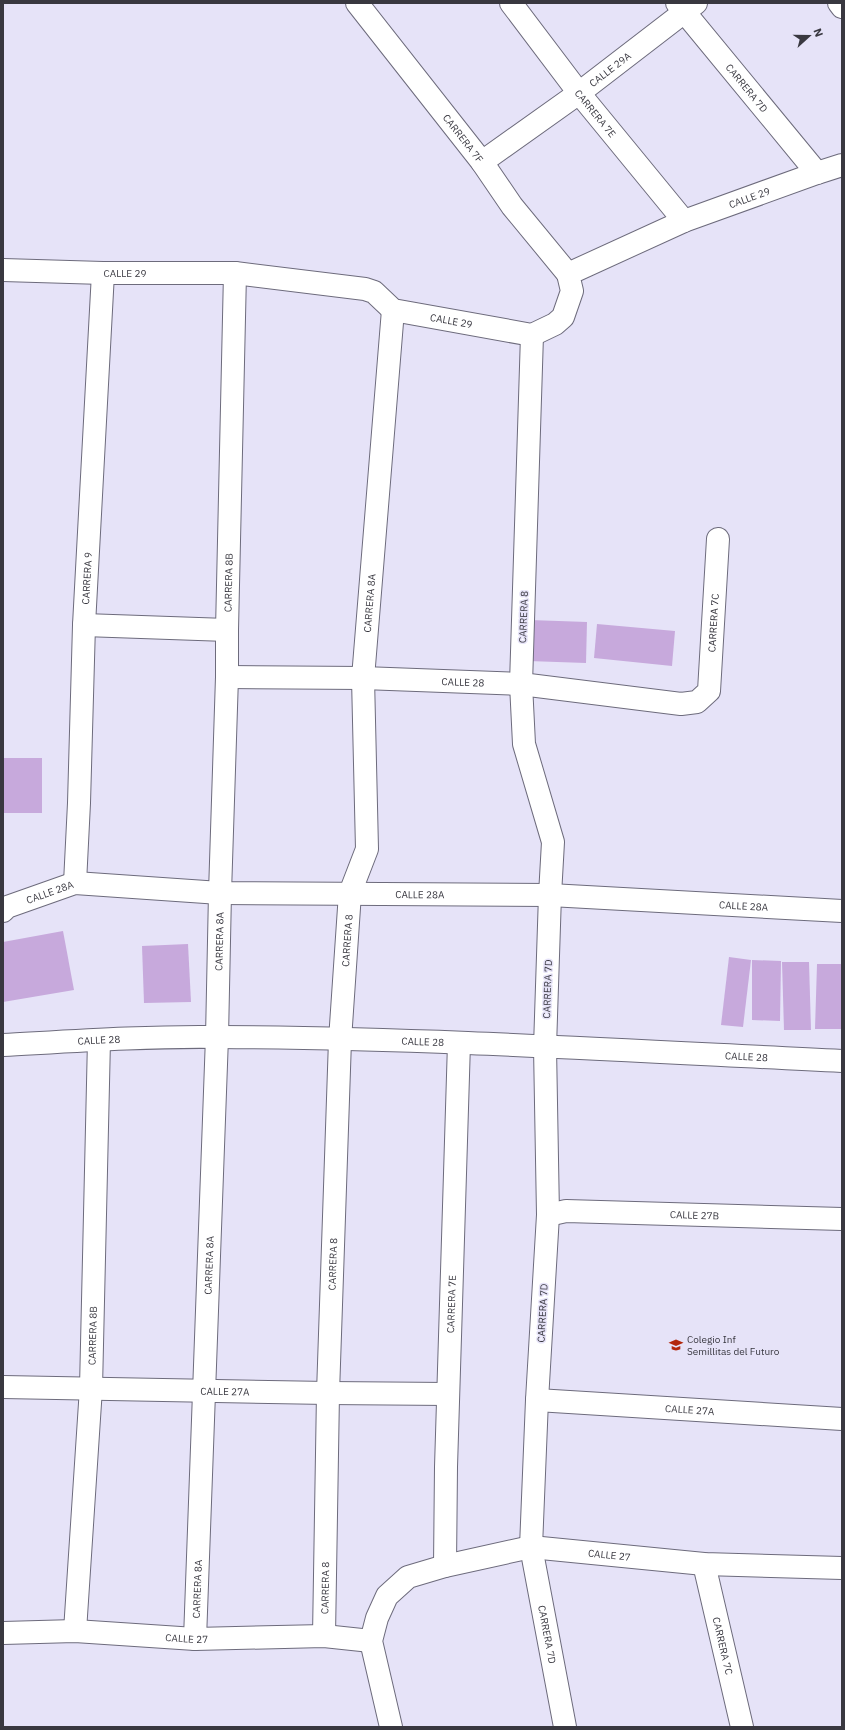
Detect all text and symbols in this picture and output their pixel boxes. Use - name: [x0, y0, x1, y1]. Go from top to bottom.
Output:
- north arrow: [789, 16, 829, 56]
- text: N: [810, 26, 826, 39]
- street label: CALLE 29A: [587, 49, 634, 90]
- street label: CARRERA 7D: [723, 61, 771, 115]
- street label: CARRERA 7E: [572, 87, 619, 140]
- street label: CARRERA 7F: [440, 112, 486, 166]
- street label: CALLE 29: [727, 185, 772, 211]
- street label: CALLE 29: [104, 267, 146, 280]
- street label: CALLE 29: [429, 311, 474, 331]
- street label: CARRERA 9: [79, 552, 95, 605]
- street label: CARRERA 8B: [221, 553, 236, 612]
- street label: CARRERA 8A: [361, 573, 379, 633]
- street label: CARRERA 8: [516, 591, 531, 643]
- street label: CARRERA 7C: [705, 593, 722, 653]
- street label: CALLE 28: [441, 675, 485, 690]
- street label: CALLE 28A: [25, 878, 76, 907]
- street label: CALLE 28A: [395, 888, 445, 901]
- street label: CALLE 28A: [719, 898, 769, 914]
- street label: CARRERA 8A: [212, 911, 227, 971]
- street label: CARRERA 8: [339, 914, 356, 967]
- street label: CARRERA 7D: [540, 959, 555, 1019]
- street label: CALLE 28: [77, 1033, 121, 1048]
- street label: CALLE 28: [401, 1035, 444, 1049]
- street label: CALLE 28: [725, 1049, 768, 1064]
- street label: CALLE 27B: [670, 1208, 719, 1222]
- street label: CARRERA 8A: [202, 1235, 217, 1295]
- street label: CARRERA 8: [325, 1238, 340, 1291]
- street label: CARRERA 7E: [444, 1275, 459, 1333]
- street label: CARRERA 7D: [534, 1283, 551, 1343]
- street label: CARRERA 8B: [86, 1306, 100, 1365]
- place label: Colegio Inf Semillitas del Futuro: [687, 1333, 780, 1358]
- school or university icon: Colegio Inf Semillitas del Futuro: [668, 1337, 684, 1353]
- street label: CALLE 27A: [200, 1385, 250, 1399]
- street label: CALLE 27A: [665, 1402, 715, 1418]
- street label: CALLE 27: [587, 1547, 631, 1564]
- street label: CARRERA 8A: [190, 1559, 205, 1619]
- street label: CARRERA 8: [318, 1562, 332, 1614]
- street label: CARRERA 7D: [535, 1604, 559, 1665]
- street label: CARRERA 7C: [710, 1616, 736, 1676]
- street label: CALLE 27: [165, 1631, 208, 1646]

